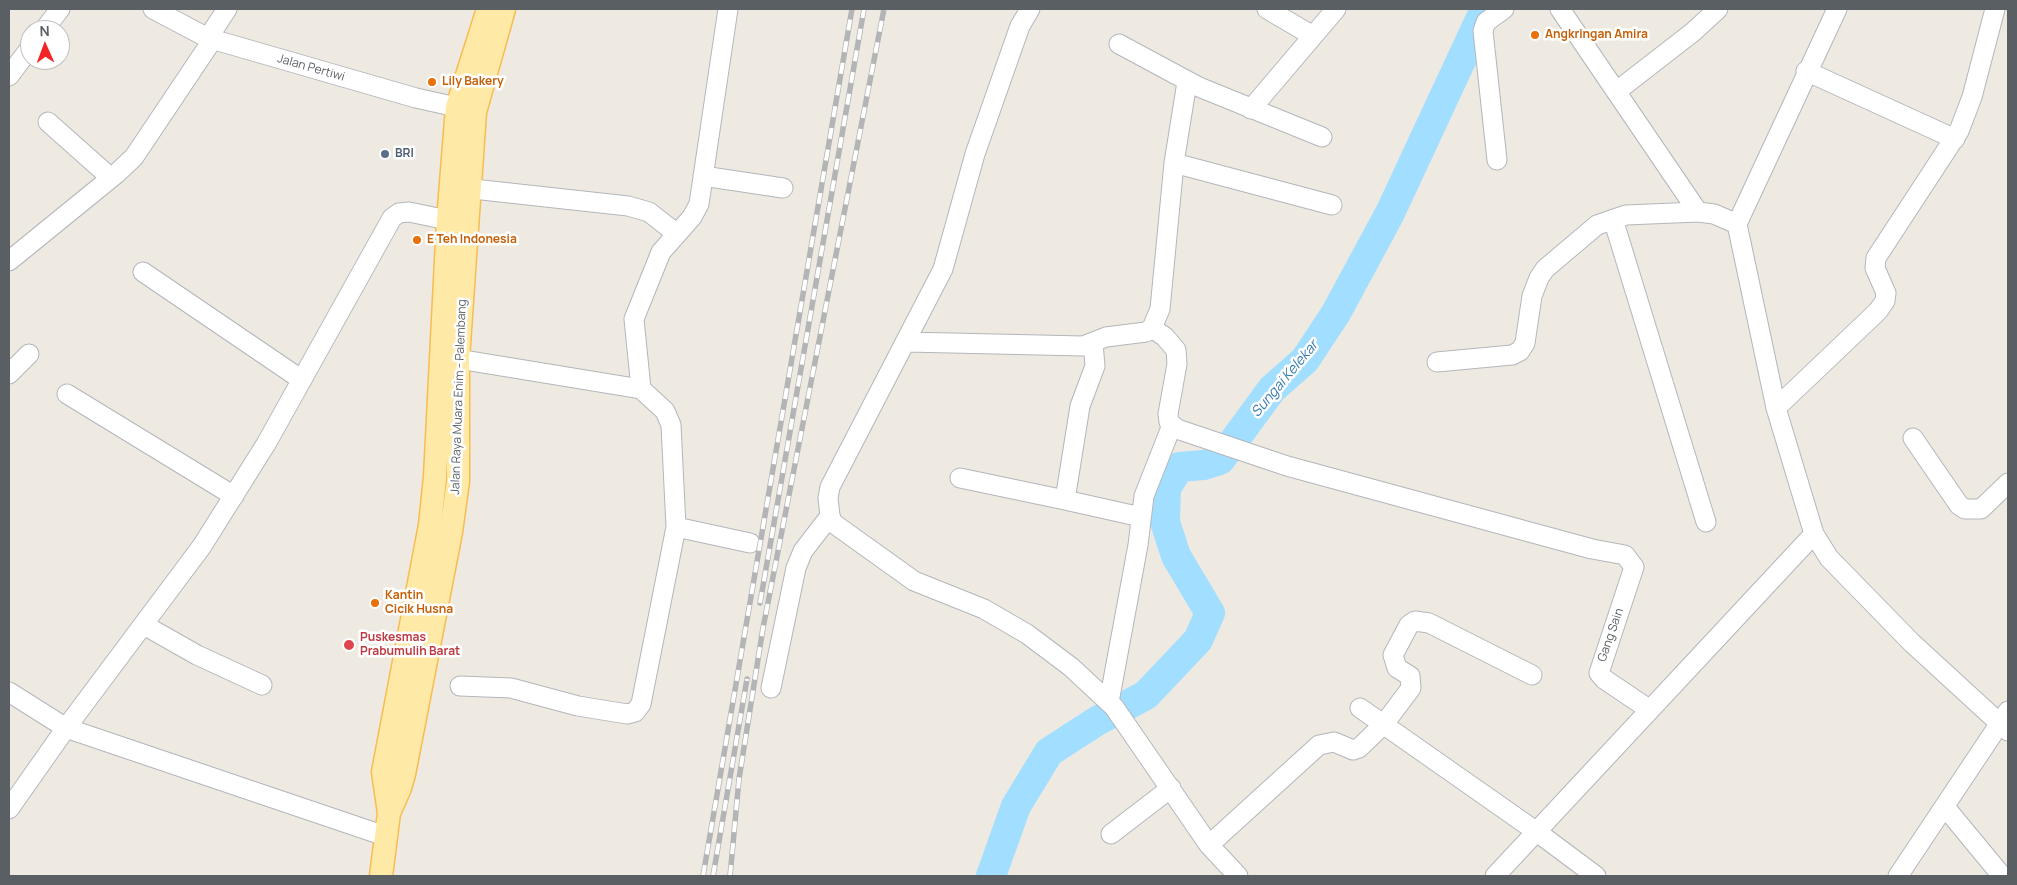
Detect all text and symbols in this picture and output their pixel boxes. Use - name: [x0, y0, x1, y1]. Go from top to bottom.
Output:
- north arrow: [20, 20, 70, 70]
- text: N: [39, 21, 50, 40]
- place label: Angkringan Amira: [1545, 28, 1648, 42]
- marker: Angkringan Amira: [1529, 29, 1541, 41]
- street label: Jalan Pertiwi: [276, 52, 346, 84]
- place label: Lily Bakery: [442, 75, 504, 89]
- marker: Lily Bakery: [426, 76, 438, 88]
- place label: BRI: [395, 147, 414, 161]
- marker: BRI: [379, 148, 391, 160]
- place label: E Teh Indonesia: [427, 233, 517, 247]
- marker: E Teh Indonesia: [411, 234, 423, 246]
- street label: Jalan Raya Muara Enim - Palembang: [448, 299, 470, 495]
- water label: Sungai Kelekar: [1248, 337, 1322, 421]
- place label: Kantin Cicik Husna: [385, 589, 453, 617]
- marker: Kantin Cicik Husna: [369, 597, 381, 609]
- street label: Gang Sain: [1595, 606, 1627, 664]
- place label: Puskesmas Prabumulih Barat: [360, 631, 460, 659]
- marker: Puskesmas Prabumulih Barat: [342, 638, 356, 652]

